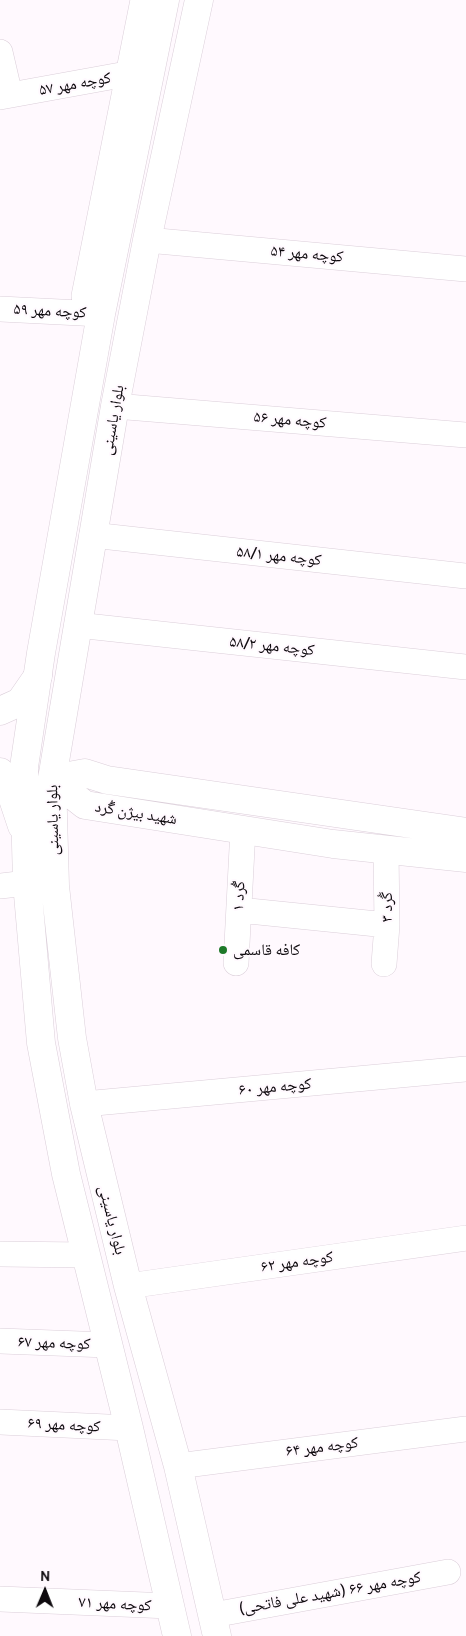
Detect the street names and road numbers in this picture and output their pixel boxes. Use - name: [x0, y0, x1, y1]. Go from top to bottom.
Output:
- street label: کوچه مهر ۵۷: [37, 68, 113, 100]
- street label: کوچه مهر ۵۴: [270, 241, 344, 267]
- street label: کوچه مهر ۵۹: [13, 300, 87, 322]
- street label: بلوار یاسینی: [97, 383, 129, 457]
- street label: کوچه مهر ۵۶: [253, 407, 327, 433]
- street label: کوچه مهر ۵۸/۱: [236, 542, 322, 570]
- street label: کوچه مهر ۵۸/۲: [229, 632, 315, 660]
- street label: بلوار یاسینی: [43, 784, 63, 856]
- street label: شهید بیژن گُرد: [94, 797, 178, 829]
- street label: گُرد ۱: [229, 880, 249, 912]
- street label: گُرد ۳: [377, 892, 397, 922]
- street label: کوچه مهر ۶۰: [238, 1074, 312, 1100]
- street label: بلوار یاسینی: [94, 1183, 130, 1257]
- street label: کوچه مهر ۶۲: [260, 1247, 334, 1277]
- street label: کوچه مهر ۶۷: [17, 1332, 91, 1354]
- street label: کوچه مهر ۶۹: [27, 1414, 101, 1436]
- street label: کوچه مهر ۶۴: [285, 1433, 359, 1461]
- street label: کوچه مهر ۶۶ (شهید علی فاتحی): [237, 1568, 423, 1618]
- street label: کوچه مهر ۷۱: [78, 1593, 152, 1615]

